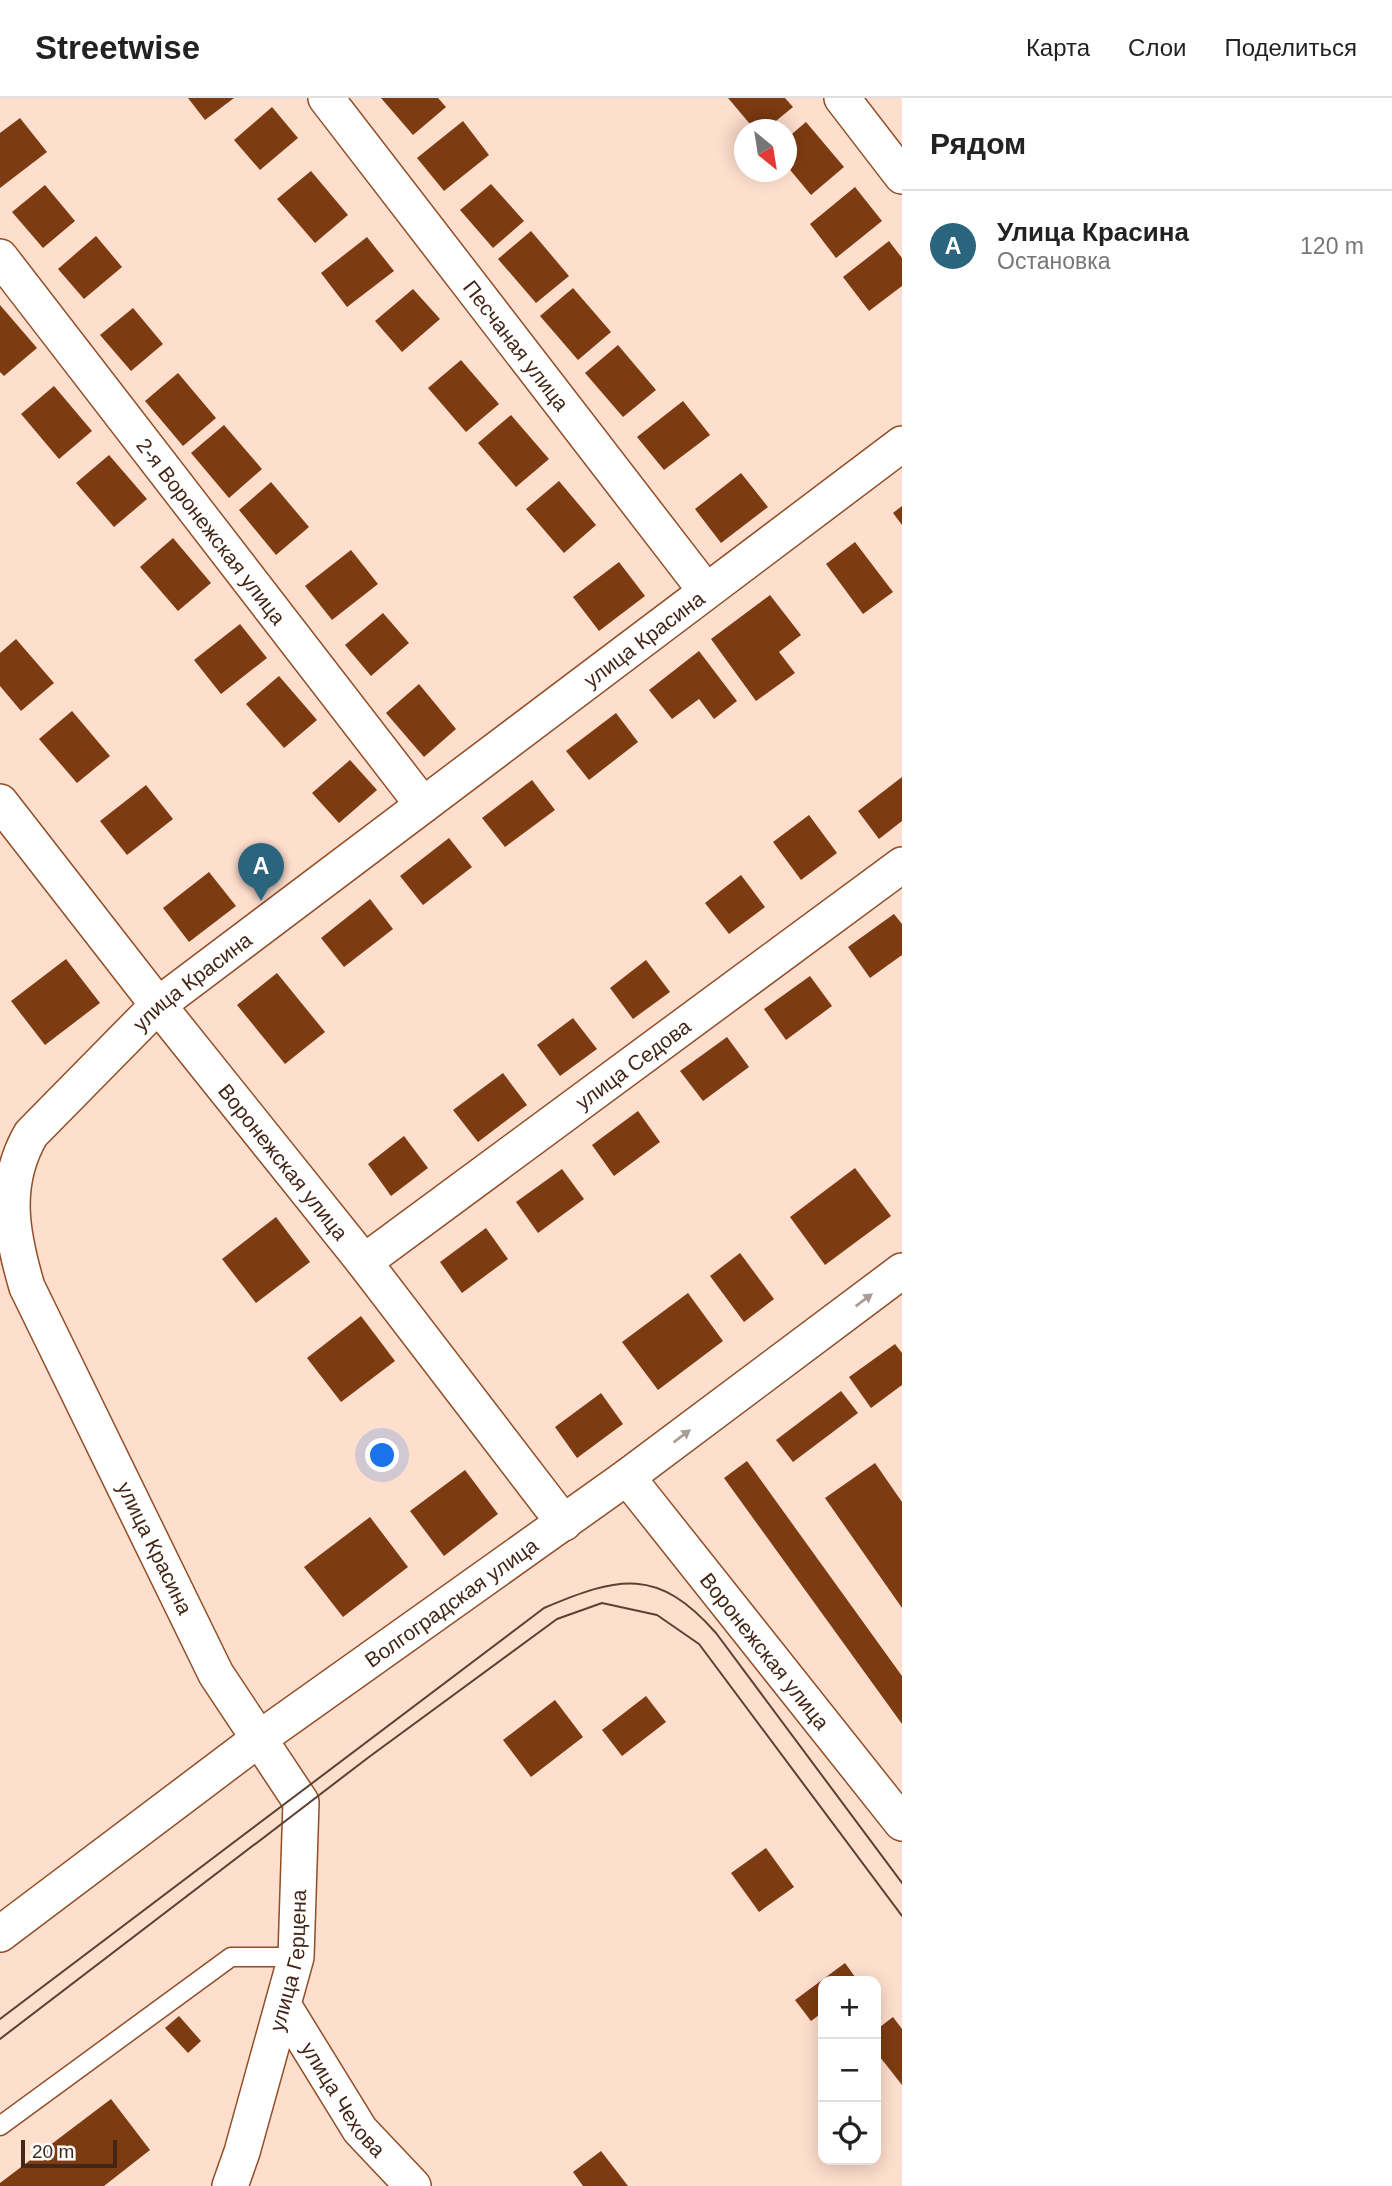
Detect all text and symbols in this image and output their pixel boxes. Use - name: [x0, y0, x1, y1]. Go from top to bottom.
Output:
- text: Streetwise: [35, 29, 200, 66]
- text: Карта: [1026, 34, 1090, 61]
- text: Слои: [1128, 34, 1186, 61]
- text: Поделиться: [1224, 34, 1357, 61]
- north arrow: [734, 119, 797, 182]
- text: Рядом: [930, 127, 1026, 160]
- text: Улица Красина: [997, 217, 1189, 247]
- text: A: [945, 233, 961, 259]
- text: 120 m: [1300, 233, 1364, 259]
- text: Остановка: [997, 248, 1111, 274]
- street label: Песчаная улица: [459, 276, 574, 415]
- street label: 2-я Воронежская улица: [132, 433, 291, 629]
- street label: улица Красина: [579, 586, 709, 692]
- pin: A: [238, 843, 284, 901]
- street label: улица Красина: [128, 927, 256, 1035]
- street label: улица Седова: [571, 1014, 695, 1113]
- street label: Воронежская улица: [214, 1079, 353, 1244]
- one-way arrow: [855, 1293, 873, 1307]
- one-way arrow: [673, 1430, 691, 1444]
- your location: [365, 1438, 399, 1472]
- street label: улица Красина: [113, 1478, 197, 1618]
- street label: Волгоградская улица: [360, 1533, 542, 1671]
- street label: Воронежская улица: [696, 1568, 834, 1734]
- street label: улица Герцена: [265, 1889, 310, 2034]
- map controls: [818, 1976, 881, 2165]
- button: +: [818, 1976, 881, 2039]
- street label: улица Чехова: [297, 2038, 390, 2161]
- button: −: [818, 2039, 881, 2102]
- button: locate: [818, 2102, 881, 2165]
- scale bar: [21, 2137, 117, 2169]
- text: 20 m: [32, 2141, 74, 2162]

